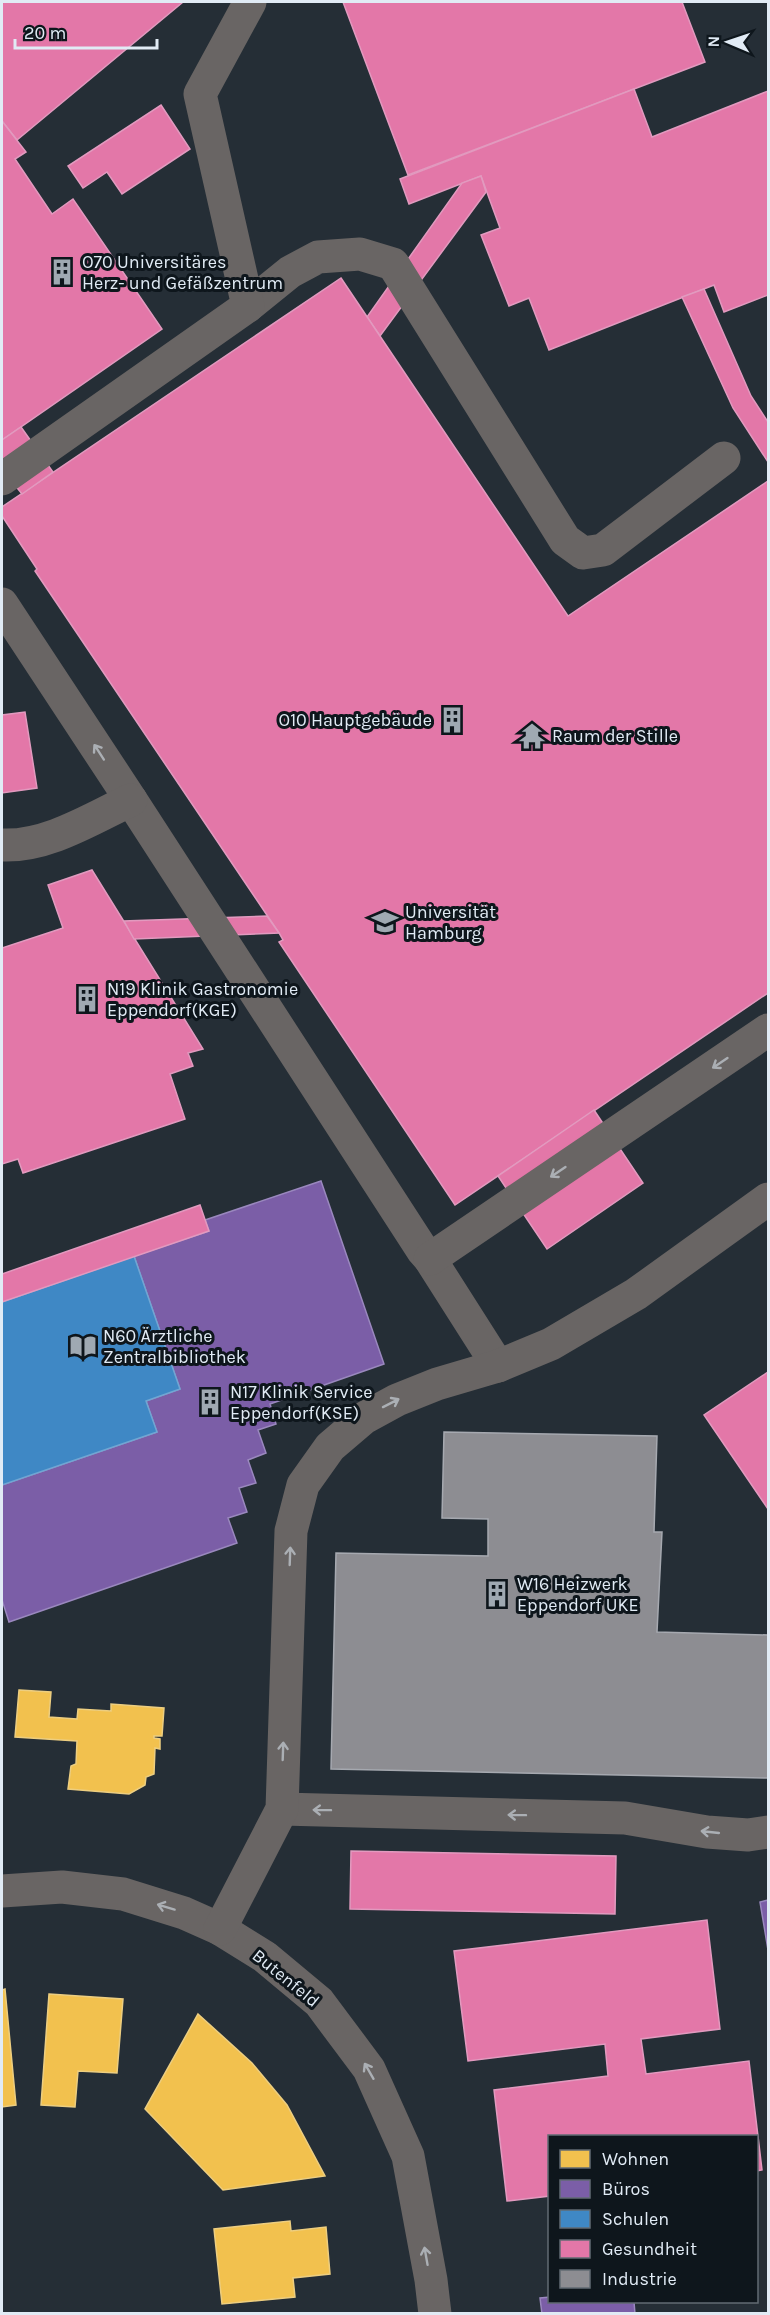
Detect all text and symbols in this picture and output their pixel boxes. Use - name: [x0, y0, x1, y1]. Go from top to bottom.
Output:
- scale bar: [15, 12, 158, 50]
- north arrow: [698, 12, 758, 72]
- text: 20 m: [24, 22, 66, 44]
- text: N: [704, 35, 723, 48]
- place label: O70 Universitäres Herz- und Gefäßzentrum: [82, 251, 283, 294]
- building icon: O70 Universitäres Herz- und Gefäßzentrum: [47, 257, 77, 287]
- building icon: O10 Hauptgebäude: [437, 705, 467, 735]
- place label: O10 Hauptgebäude: [279, 709, 432, 731]
- temple icon: Raum der Stille: [517, 721, 547, 751]
- place label: Raum der Stille: [552, 725, 678, 747]
- one-way arrow: [93, 744, 105, 760]
- place label: Universität Hamburg: [405, 901, 496, 944]
- school or university icon: Universität Hamburg: [370, 907, 400, 937]
- place label: N19 Klinik Gastronomie Eppendorf(KGE): [107, 978, 298, 1021]
- building icon: N19 Klinik Gastronomie Eppendorf(KGE): [72, 984, 102, 1014]
- one-way arrow: [712, 1057, 729, 1069]
- one-way arrow: [551, 1166, 567, 1178]
- place label: N60 Ärztliche Zentralbibliothek: [103, 1325, 246, 1368]
- library icon: N60 Ärztliche Zentralbibliothek: [68, 1331, 98, 1361]
- place label: N17 Klinik Service Eppendorf(KSE): [230, 1381, 373, 1424]
- building icon: N17 Klinik Service Eppendorf(KSE): [195, 1387, 225, 1417]
- one-way arrow: [382, 1397, 400, 1408]
- one-way arrow: [284, 1547, 295, 1567]
- place label: W16 Heizwerk Eppendorf UKE: [517, 1573, 639, 1616]
- building icon: W16 Heizwerk Eppendorf UKE: [482, 1579, 512, 1609]
- one-way arrow: [278, 1741, 289, 1761]
- one-way arrow: [312, 1805, 332, 1816]
- one-way arrow: [507, 1809, 527, 1821]
- one-way arrow: [701, 1826, 721, 1837]
- one-way arrow: [157, 1901, 176, 1912]
- street label: Butenfeld: [248, 1944, 324, 2012]
- one-way arrow: [363, 2063, 375, 2080]
- legend: [548, 2135, 758, 2303]
- text: Wohnen: [602, 2148, 669, 2170]
- text: Büros: [602, 2178, 650, 2200]
- text: Schulen: [602, 2208, 669, 2230]
- text: Gesundheit: [602, 2238, 697, 2260]
- one-way arrow: [421, 2246, 432, 2266]
- text: Industrie: [602, 2268, 677, 2290]

